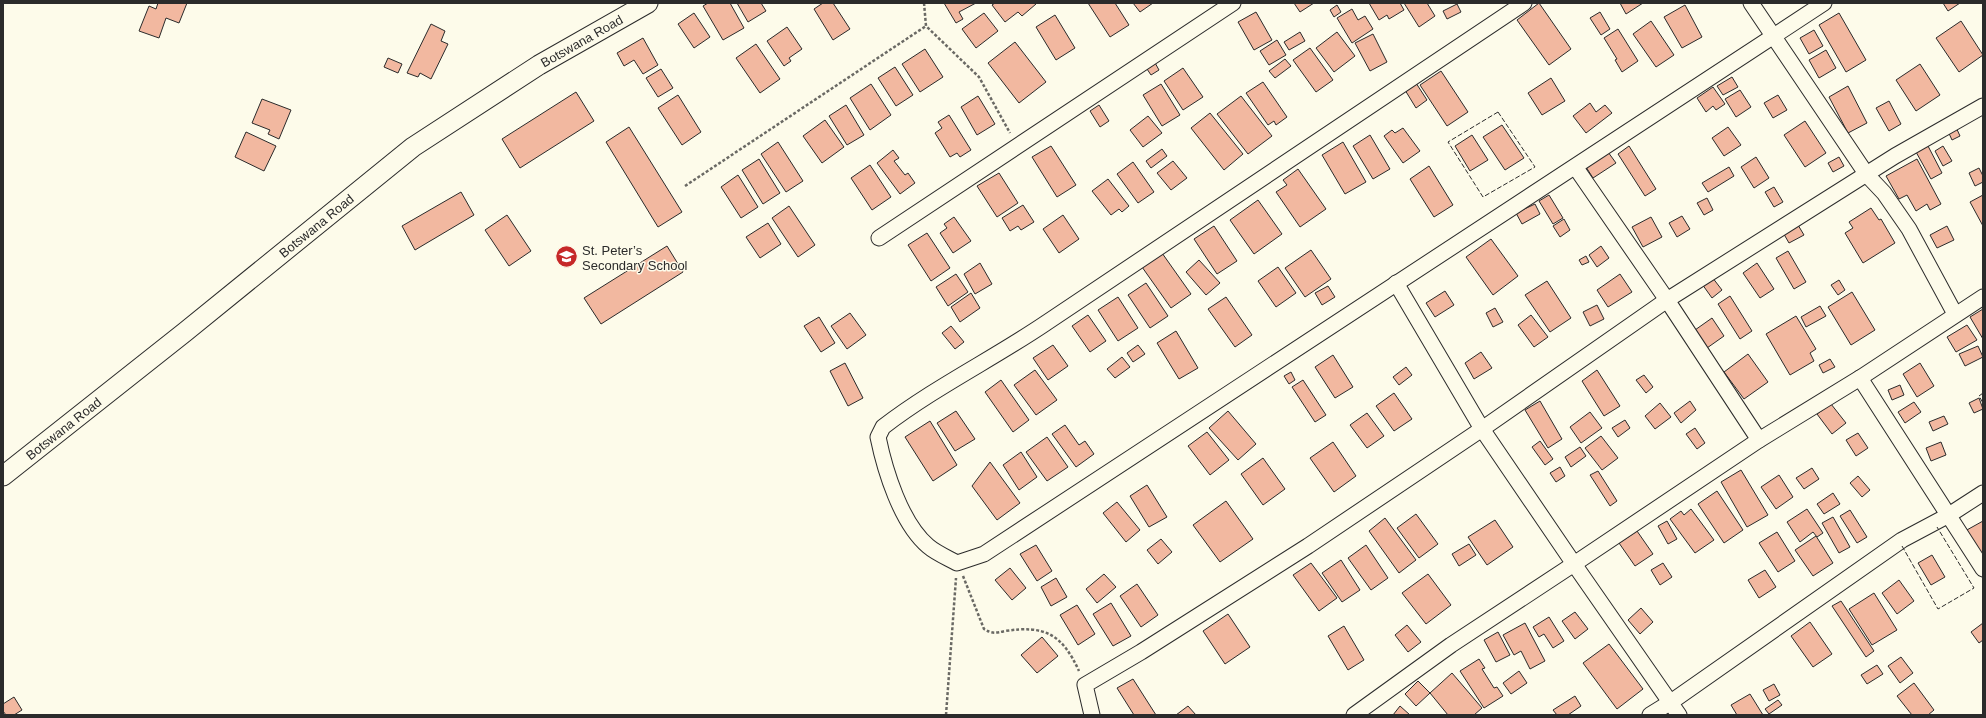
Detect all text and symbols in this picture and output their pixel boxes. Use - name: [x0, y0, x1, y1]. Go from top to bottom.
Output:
- street label: Botswana Road: [538, 12, 625, 70]
- street label: Botswana Road: [276, 191, 357, 260]
- place label: St. Peter’s Secondary School: [582, 243, 688, 273]
- school or university icon: St. Peter’s Secondary School: [554, 244, 580, 270]
- street label: Botswana Road: [23, 394, 104, 463]

